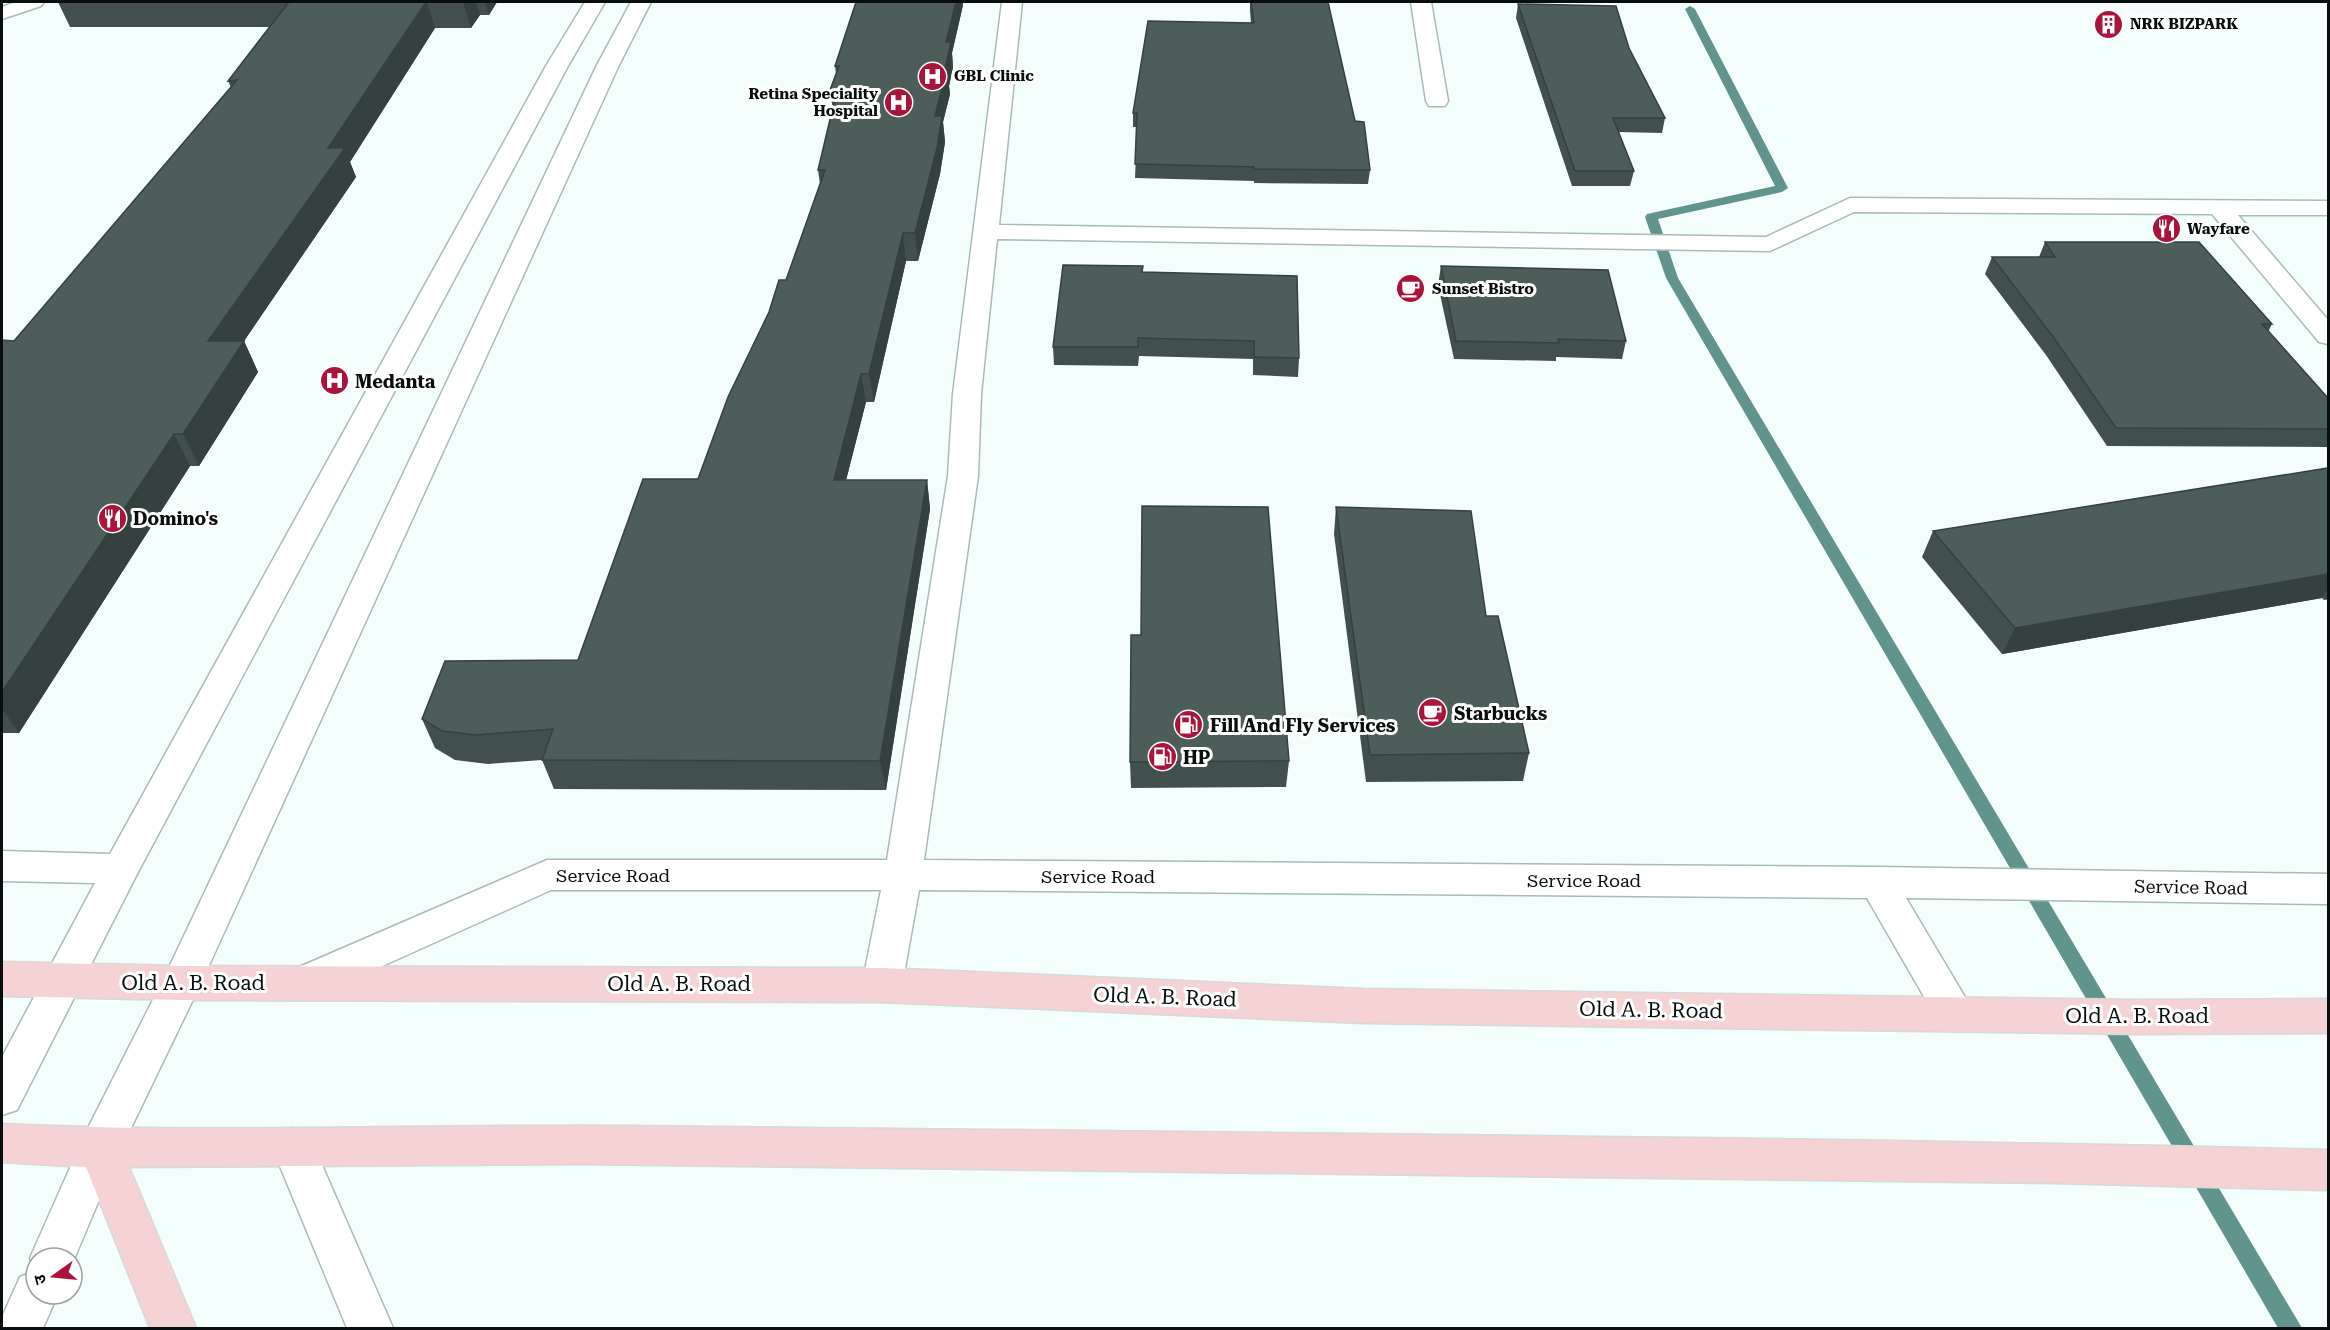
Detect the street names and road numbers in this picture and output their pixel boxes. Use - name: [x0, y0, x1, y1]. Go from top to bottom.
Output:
- street label: Service Road: [556, 865, 670, 886]
- street label: Service Road: [1041, 866, 1155, 887]
- street label: Service Road: [1527, 870, 1641, 891]
- street label: Service Road: [2134, 876, 2249, 899]
- street label: Old A. B. Road: [121, 971, 265, 995]
- street label: Old A. B. Road: [607, 972, 751, 996]
- street label: Old A. B. Road: [1093, 982, 1238, 1012]
- street label: Old A. B. Road: [1579, 997, 1724, 1023]
- street label: Old A. B. Road: [2065, 1004, 2209, 1028]

